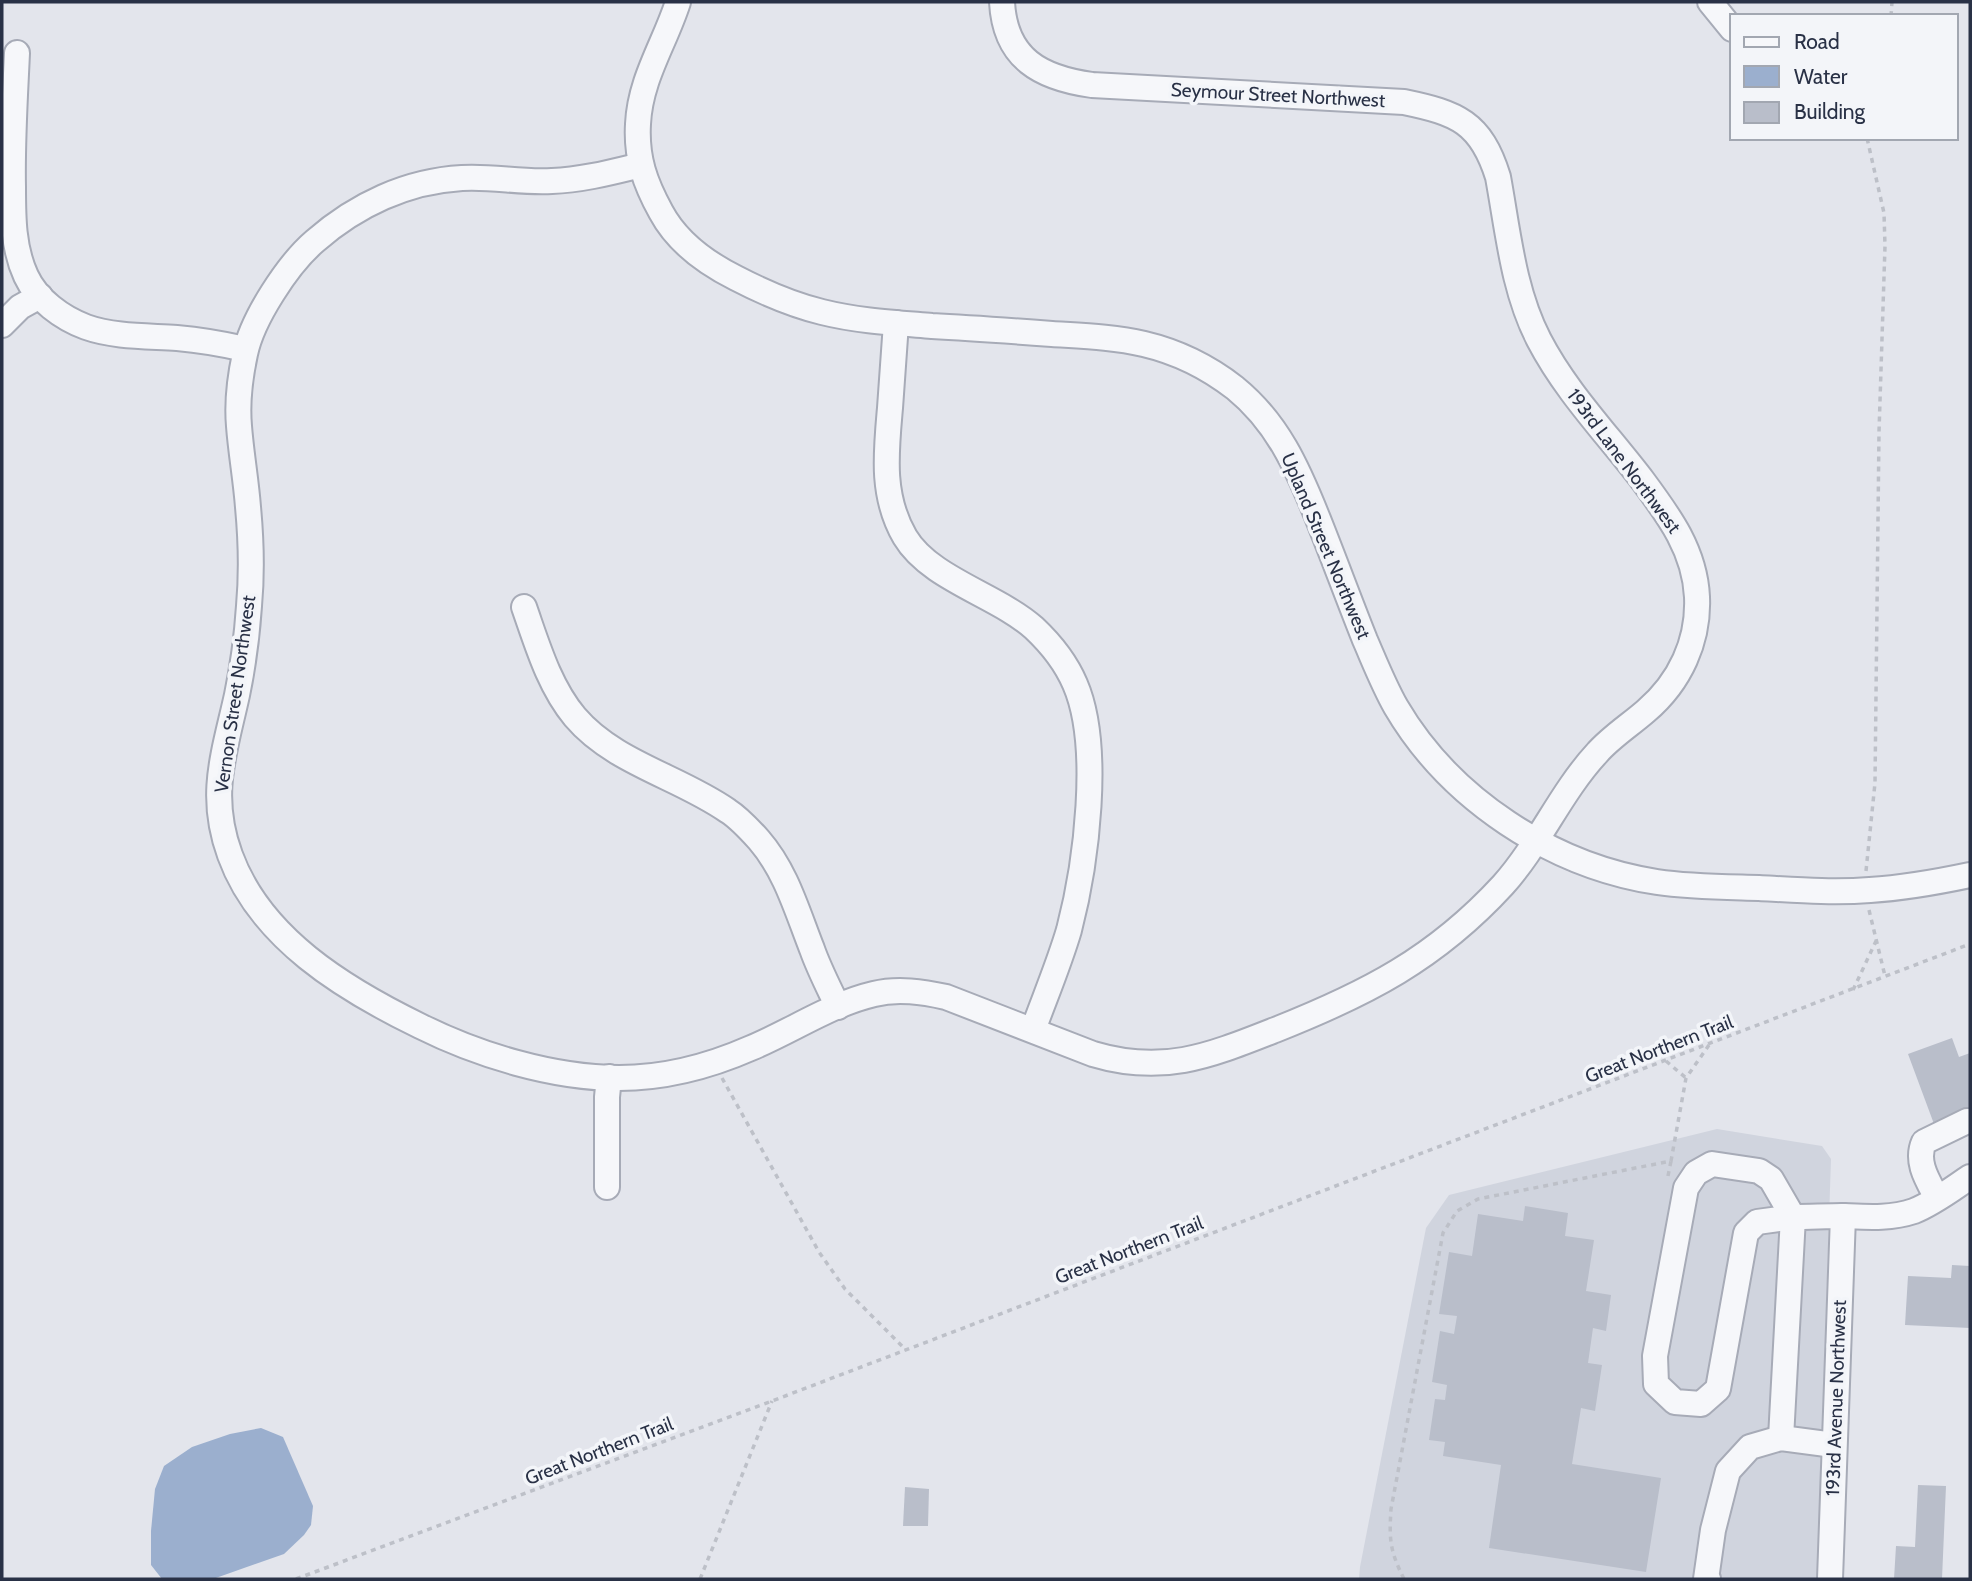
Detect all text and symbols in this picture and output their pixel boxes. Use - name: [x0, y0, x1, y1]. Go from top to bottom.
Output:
- legend: [1730, 14, 1958, 140]
- text: Road: [1794, 29, 1840, 54]
- text: Water: [1794, 64, 1848, 89]
- street label: Seymour Street Northwest: [1170, 78, 1386, 112]
- text: Building: [1794, 99, 1866, 124]
- street label: 193rd Lane Northwest: [1562, 384, 1686, 538]
- street label: Upland Street Northwest: [1276, 449, 1376, 643]
- street label: Vernon Street Northwest: [210, 593, 260, 794]
- street label: Great Northern Trail: [1582, 1010, 1737, 1088]
- street label: Great Northern Trail: [1052, 1211, 1207, 1289]
- street label: 193rd Avenue Northwest: [1821, 1299, 1851, 1496]
- street label: Great Northern Trail: [522, 1412, 677, 1490]

